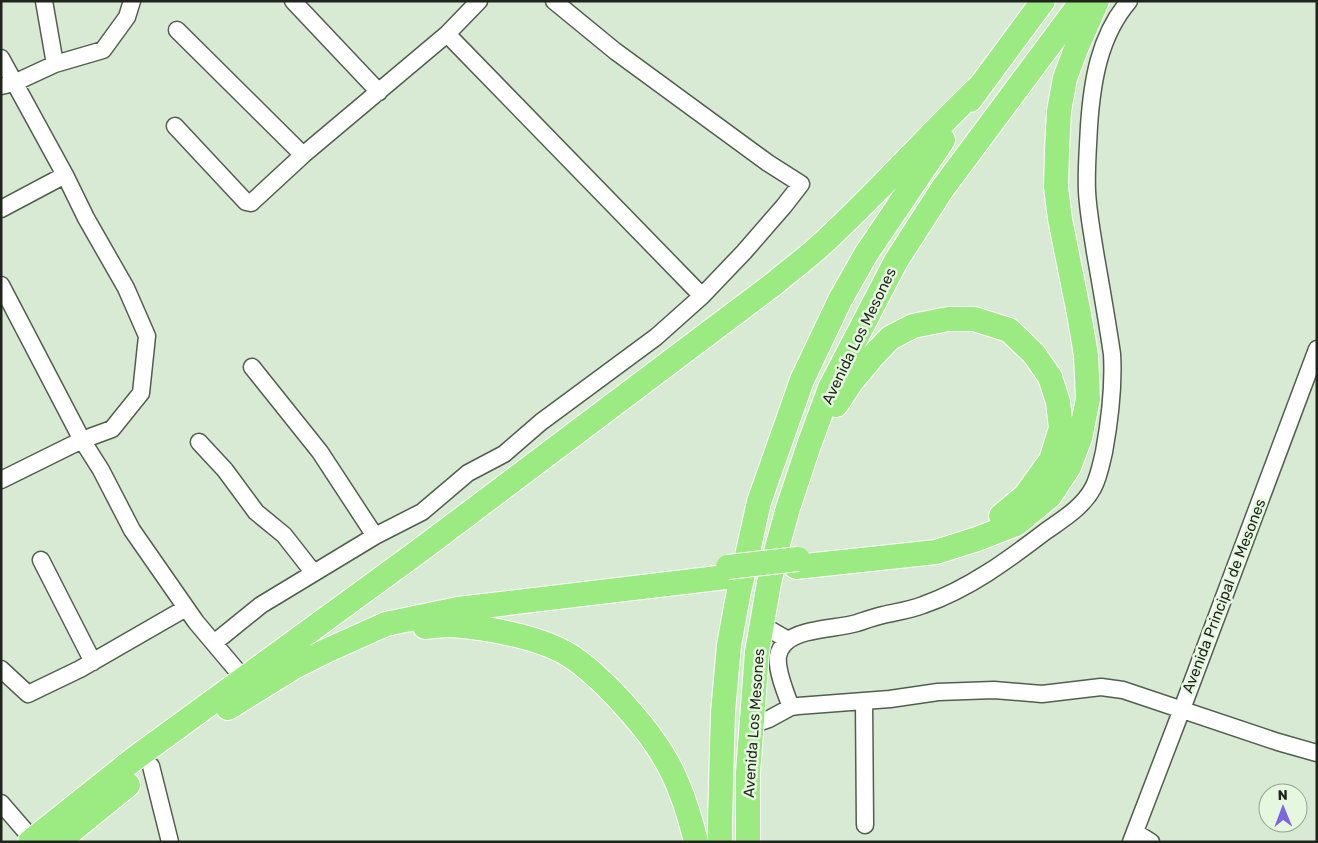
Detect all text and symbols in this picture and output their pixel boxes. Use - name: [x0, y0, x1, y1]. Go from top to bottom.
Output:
- street label: Avenida Los Mesones: [818, 265, 900, 407]
- street label: Avenida Principal de Mesones: [1179, 496, 1270, 696]
- street label: Avenida Los Mesones: [740, 647, 768, 798]
- north arrow: [1258, 783, 1308, 833]
- text: N: [1278, 787, 1288, 804]

